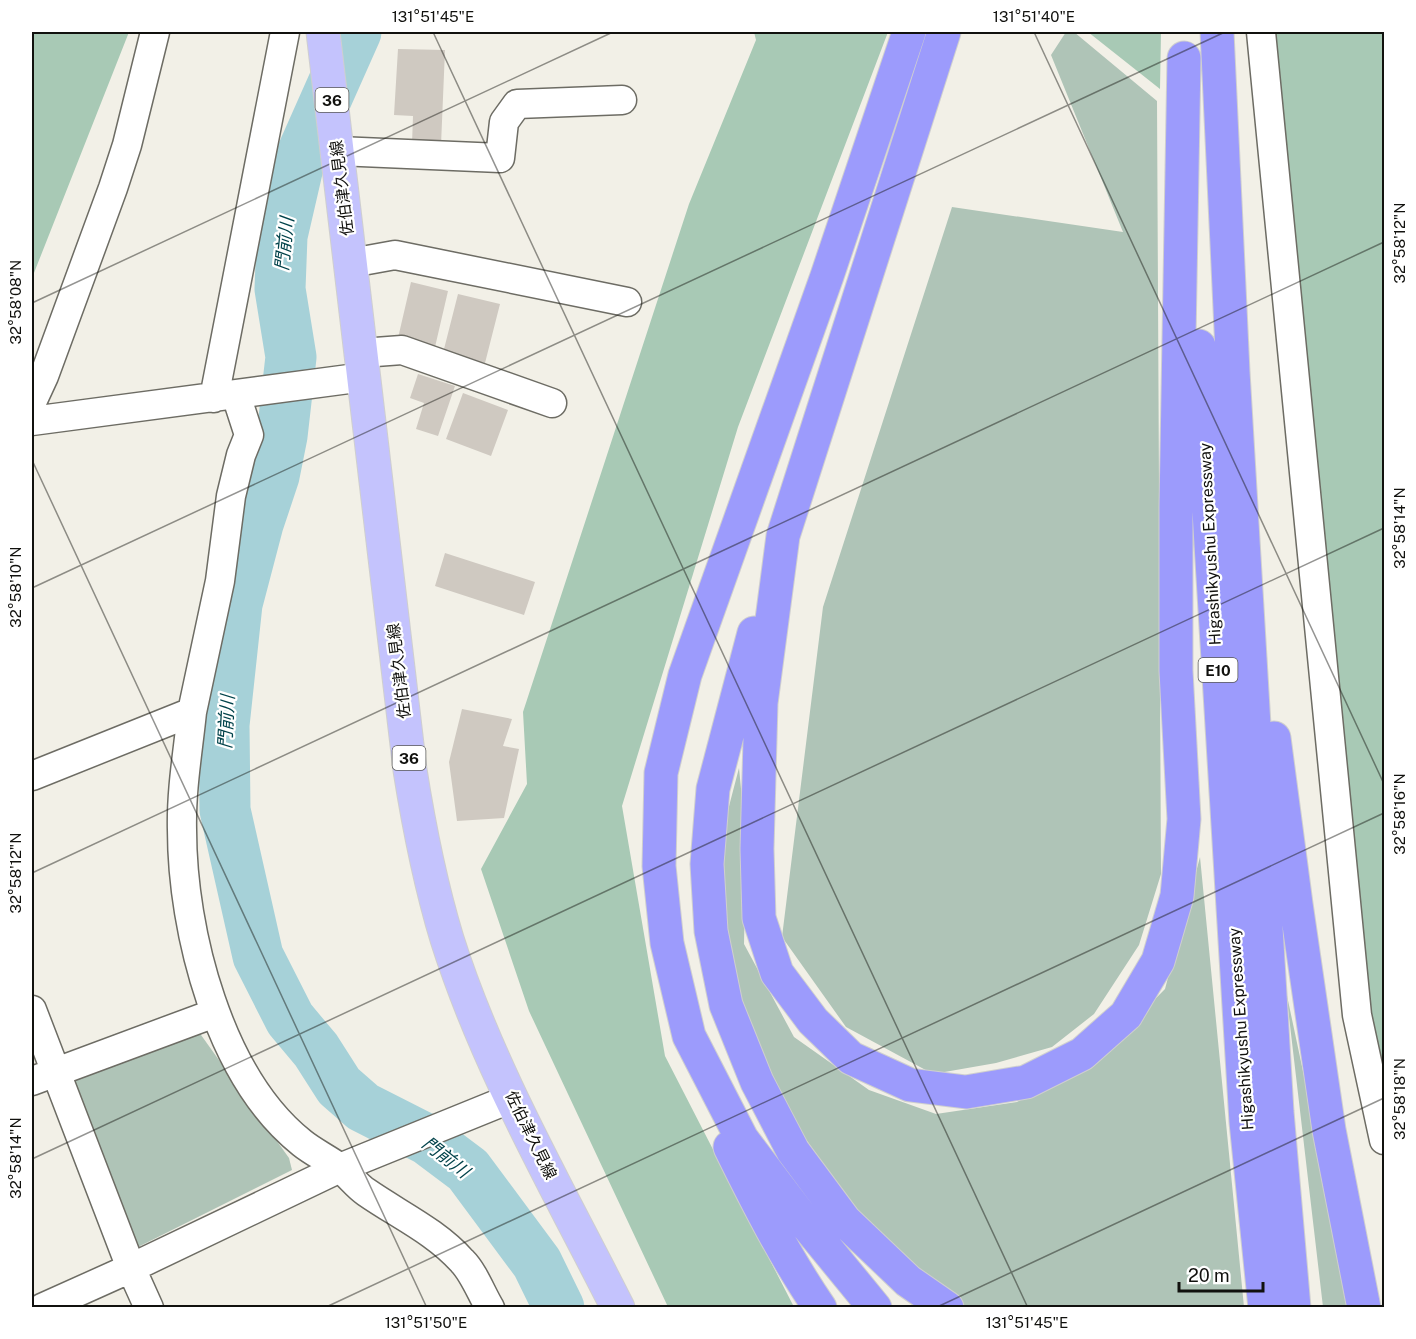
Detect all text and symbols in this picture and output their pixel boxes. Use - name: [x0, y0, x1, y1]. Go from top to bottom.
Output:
- text: 131°51'45"E: [392, 8, 474, 25]
- text: 131°51'40"E: [993, 8, 1075, 25]
- road number: 36: [316, 88, 348, 112]
- street label: 佐伯津久見線: [327, 139, 357, 237]
- text: 32°58'12"N: [1391, 202, 1408, 284]
- water label: 門前川: [271, 214, 297, 272]
- text: 32°58'08"N: [7, 260, 24, 344]
- street label: Higashikyushu Expressway: [1195, 442, 1225, 646]
- text: 32°58'14"N: [1391, 487, 1408, 569]
- text: 32°58'10"N: [7, 546, 24, 628]
- street label: 佐伯津久見線: [384, 622, 414, 720]
- road number: E10: [1198, 658, 1238, 682]
- water label: 門前川: [214, 692, 238, 750]
- road number: 36: [392, 746, 426, 770]
- text: 32°58'16"N: [1391, 773, 1408, 855]
- text: 32°58'12"N: [7, 832, 24, 914]
- street label: Higashikyushu Expressway: [1224, 927, 1258, 1131]
- text: 32°58'18"N: [1391, 1058, 1408, 1140]
- street label: 佐伯津久見線: [501, 1088, 561, 1182]
- text: 32°58'14"N: [7, 1117, 24, 1199]
- water label: 門前川: [418, 1132, 475, 1183]
- scale bar: [1179, 1255, 1263, 1293]
- text: 20 m: [1188, 1265, 1230, 1286]
- text: 131°51'50"E: [385, 1314, 467, 1331]
- text: 131°51'45"E: [986, 1314, 1068, 1331]

